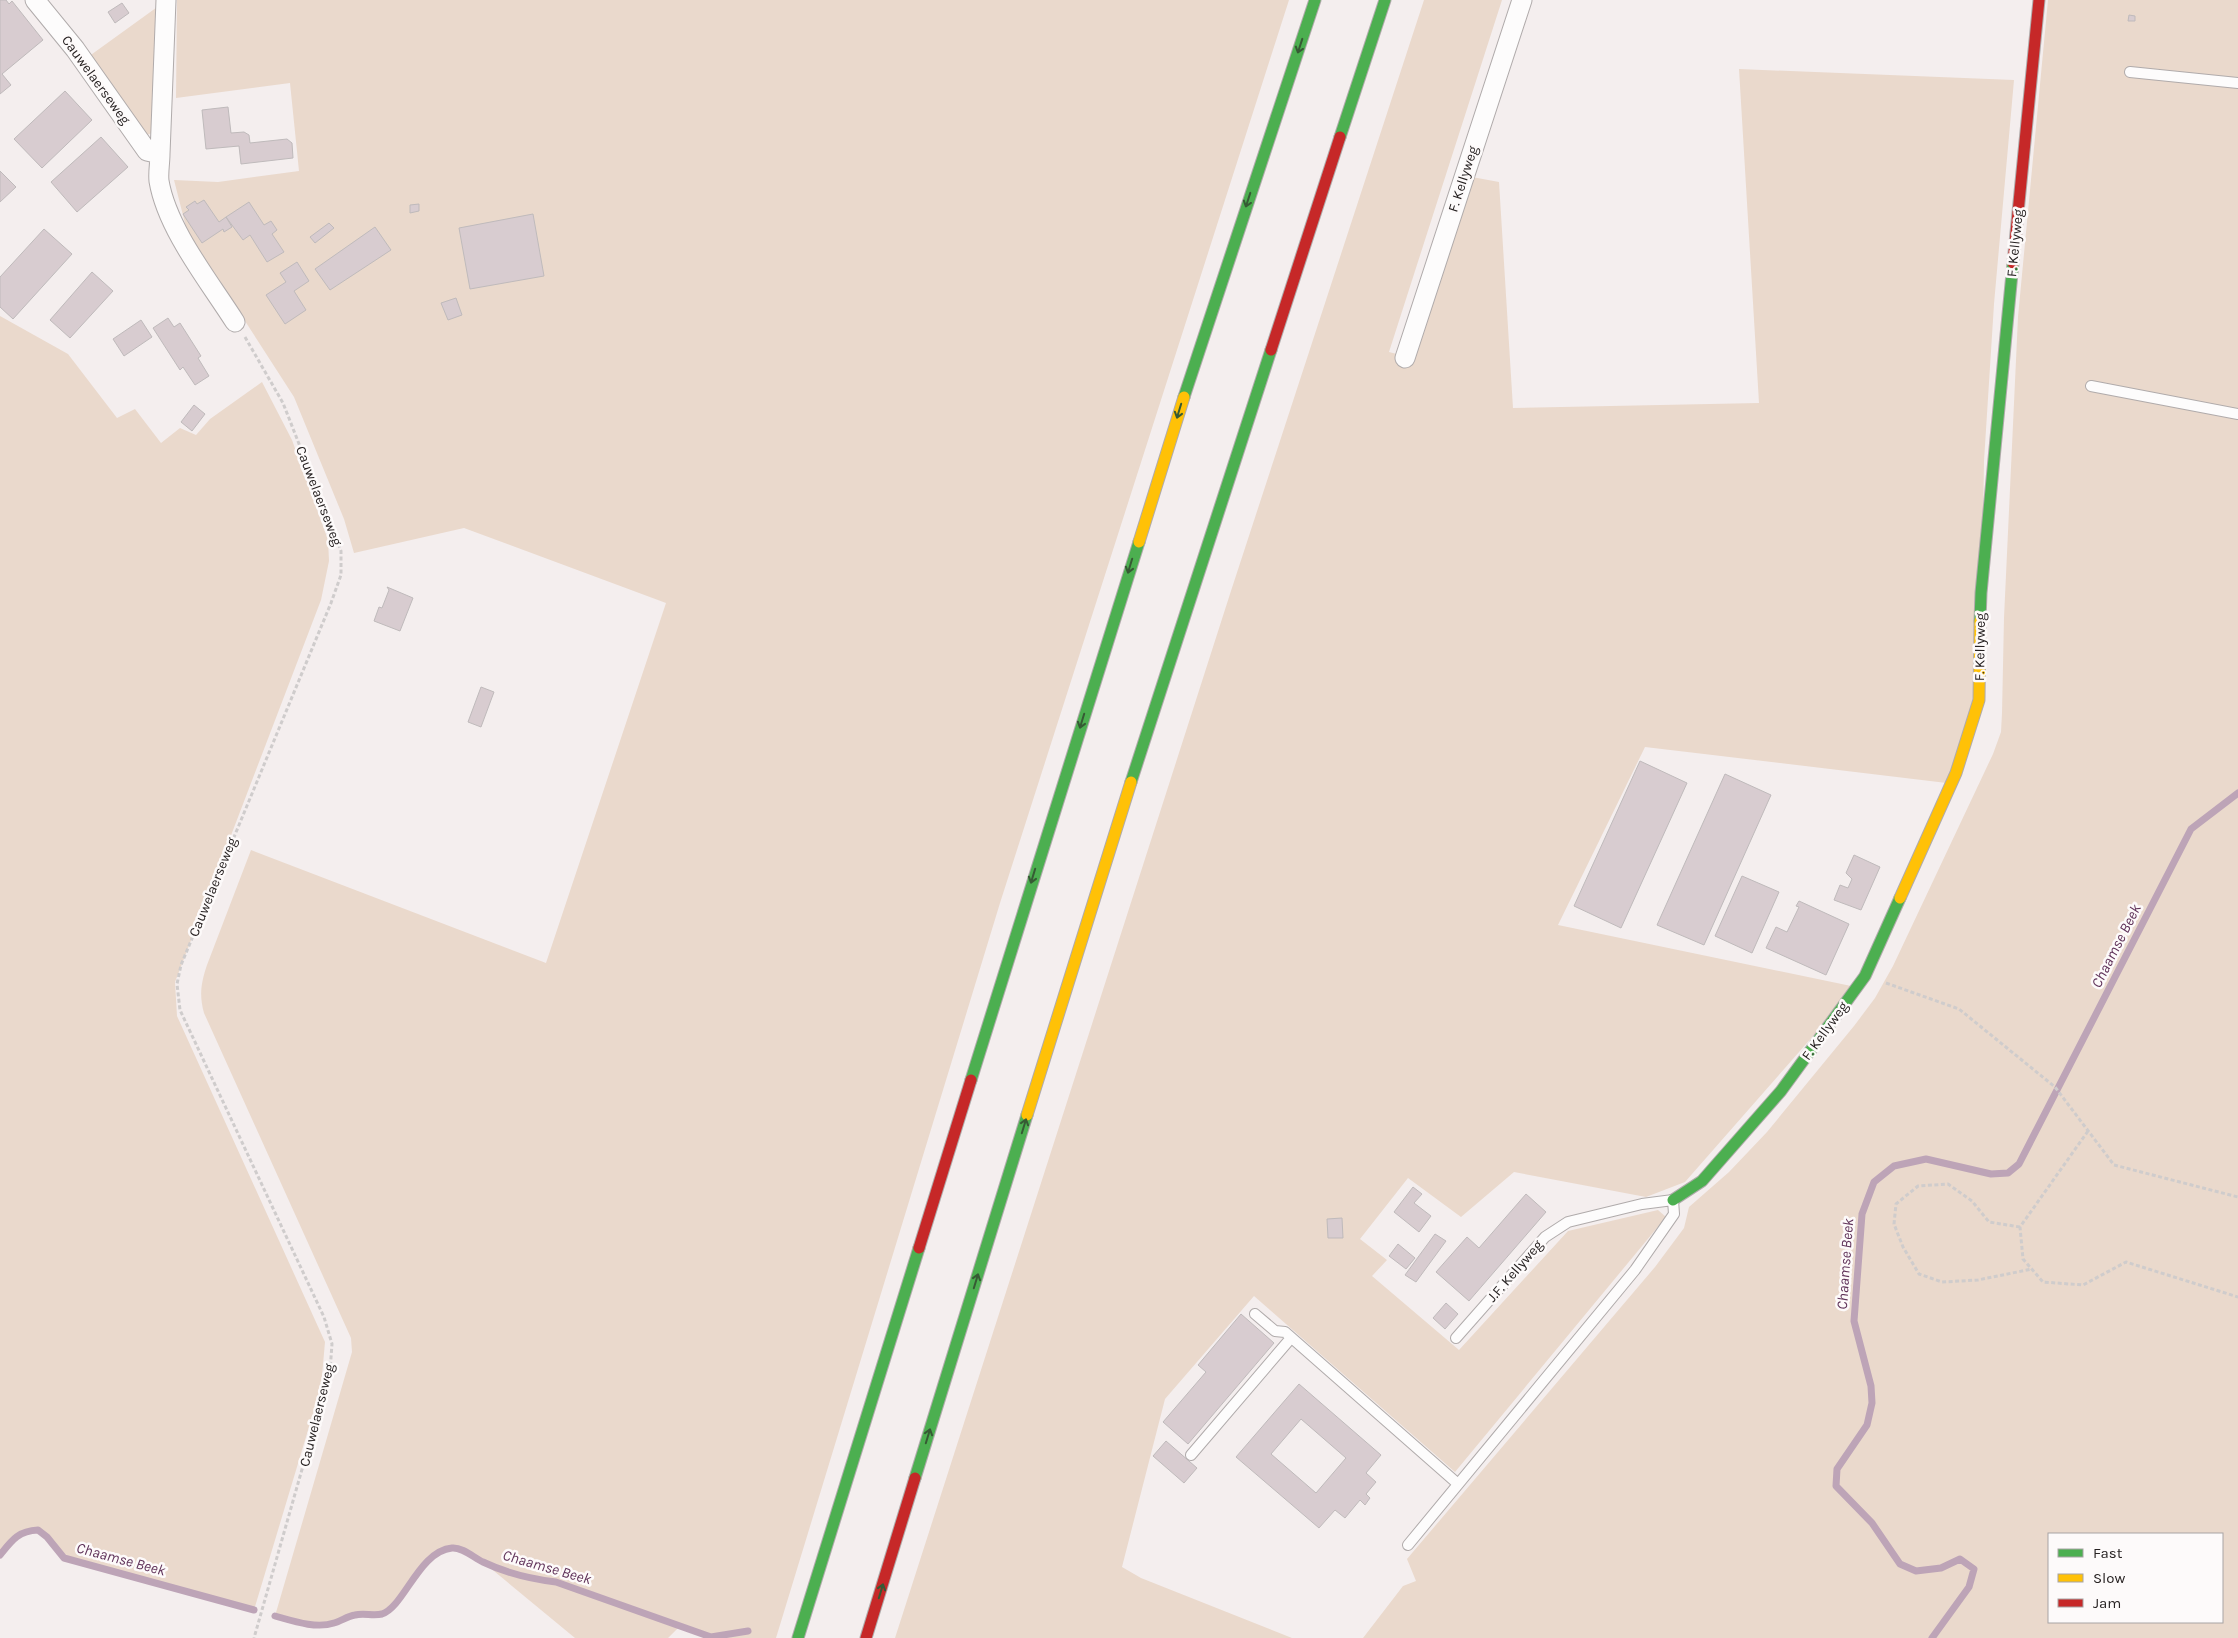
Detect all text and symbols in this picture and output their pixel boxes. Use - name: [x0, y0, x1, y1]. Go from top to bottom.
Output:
- street label: Cauwelaerseweg: [58, 32, 134, 128]
- one-way arrow: [1295, 38, 1304, 54]
- street label: F. Kellyweg: [1444, 144, 1482, 214]
- one-way arrow: [1243, 192, 1253, 208]
- street label: F. Kellyweg: [2003, 208, 2027, 278]
- one-way arrow: [1174, 403, 1183, 418]
- street label: Cauwelaerseweg: [292, 444, 346, 548]
- one-way arrow: [1125, 558, 1135, 574]
- street label: F. Kellyweg: [1971, 613, 1989, 681]
- one-way arrow: [1076, 713, 1086, 729]
- street label: Cauwelaerseweg: [185, 835, 241, 939]
- one-way arrow: [1028, 868, 1038, 884]
- water label: Chaamse Beek: [2087, 901, 2145, 991]
- street label: F. Kellyweg: [1798, 998, 1852, 1064]
- one-way arrow: [1020, 1118, 1030, 1134]
- water label: Chaamse Beek: [1833, 1217, 1857, 1310]
- street label: J.F. Kellyweg: [1483, 1236, 1547, 1305]
- one-way arrow: [972, 1273, 982, 1289]
- street label: Cauwelaerseweg: [296, 1362, 338, 1468]
- one-way arrow: [924, 1428, 934, 1444]
- legend: [2048, 1533, 2223, 1623]
- water label: Chaamse Beek: [75, 1538, 168, 1580]
- text: Fast: [2093, 1544, 2123, 1562]
- water label: Chaamse Beek: [501, 1546, 594, 1588]
- text: Slow: [2093, 1569, 2125, 1587]
- one-way arrow: [876, 1584, 886, 1600]
- text: Jam: [2093, 1594, 2121, 1612]

